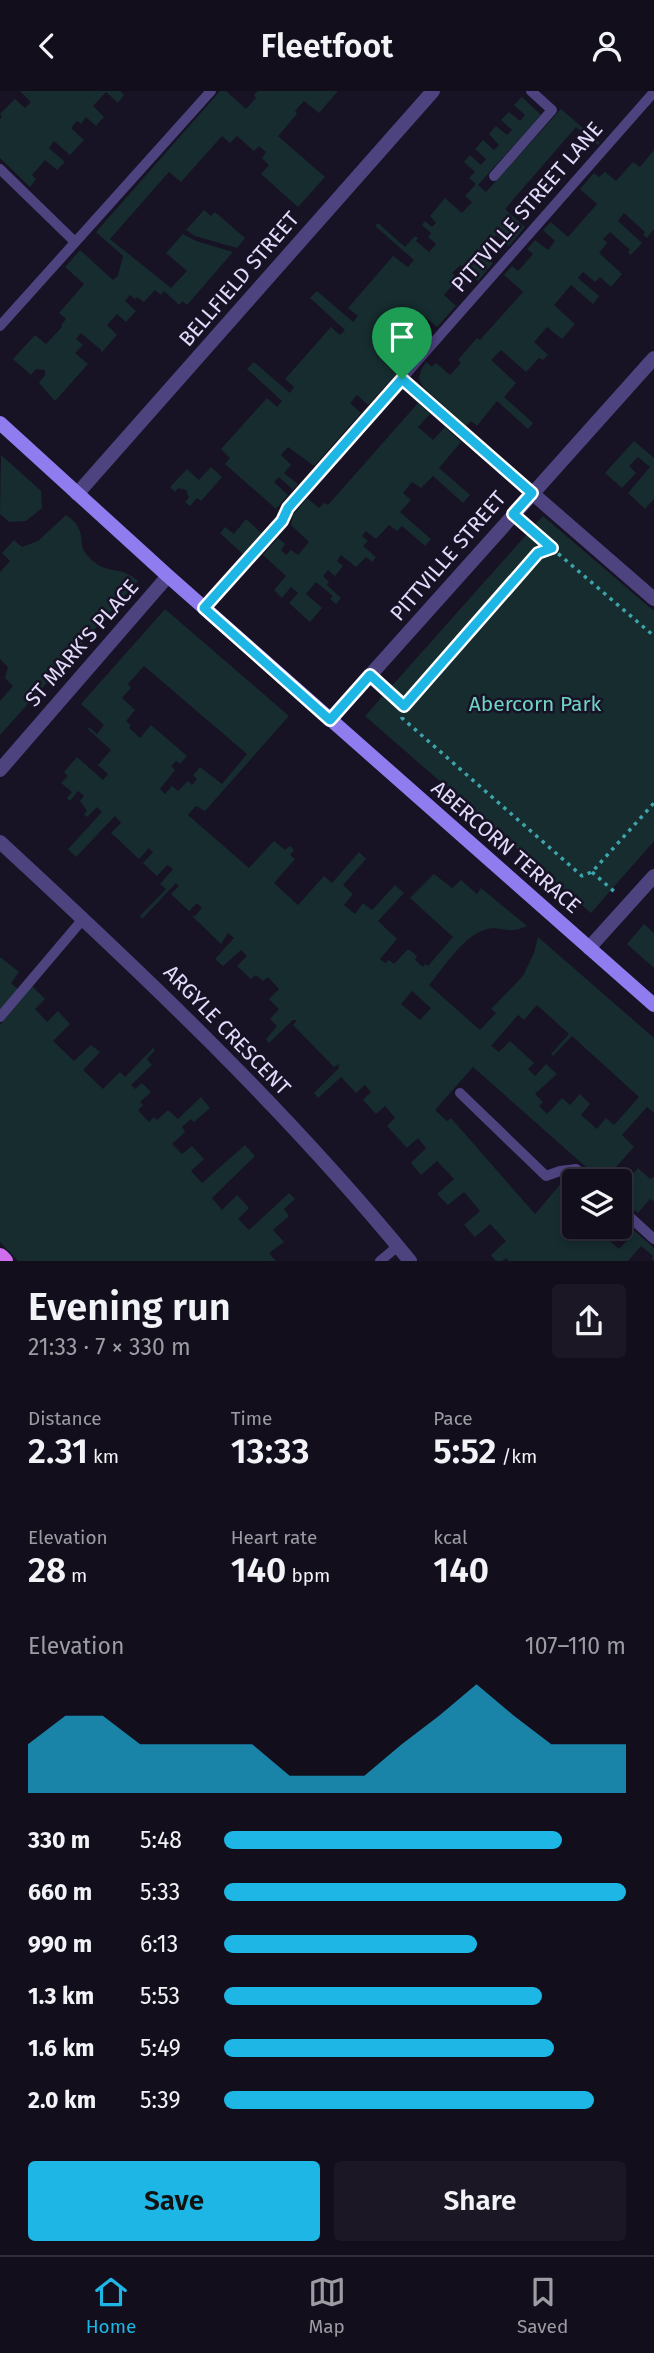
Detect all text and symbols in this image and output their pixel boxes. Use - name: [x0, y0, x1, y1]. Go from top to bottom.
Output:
- icon: back: [28, 27, 66, 65]
- text: Fleetfoot: [261, 27, 393, 65]
- icon: person: [588, 27, 626, 65]
- street label: PITTVILLE STREET LANE: [446, 117, 608, 297]
- street label: BELLFIELD STREET: [173, 206, 305, 352]
- pin: [372, 307, 432, 379]
- icon: arrive: [383, 318, 421, 356]
- street label: PITTVILLE STREET: [385, 486, 512, 626]
- street label: ST MARK'S PLACE: [20, 574, 144, 712]
- park label: Abercorn Park: [469, 691, 602, 717]
- street label: ABERCORN TERRACE: [426, 775, 586, 919]
- street label: ARGYLE CRESCENT: [158, 959, 296, 1101]
- map controls: [562, 1169, 632, 1239]
- button: layers: [562, 1169, 632, 1239]
- text: Evening run: [28, 1284, 231, 1330]
- button: share: [552, 1284, 626, 1358]
- text: 21:33 · 7 × 330 m: [28, 1333, 191, 1361]
- text: Distance: [28, 1407, 102, 1430]
- text: Time: [231, 1407, 272, 1430]
- text: Pace: [433, 1407, 473, 1430]
- text: 2.31: [28, 1430, 88, 1472]
- text: 13:33: [231, 1430, 310, 1472]
- text: 5:52: [433, 1430, 496, 1472]
- text: km: [88, 1445, 119, 1468]
- text: /km: [496, 1445, 537, 1468]
- text: Elevation: [28, 1526, 108, 1549]
- text: Heart rate: [231, 1526, 317, 1549]
- text: kcal: [433, 1526, 468, 1549]
- text: 28: [28, 1549, 66, 1591]
- text: 140: [231, 1549, 286, 1591]
- text: 140: [433, 1549, 489, 1591]
- text: m: [66, 1564, 87, 1587]
- text: bpm: [286, 1564, 330, 1587]
- text: Elevation: [28, 1632, 124, 1660]
- text: 107–110 m: [525, 1632, 626, 1660]
- text: 330 m: [28, 1826, 90, 1854]
- text: 5:48: [140, 1826, 182, 1854]
- text: 660 m: [28, 1878, 92, 1906]
- text: 5:33: [140, 1878, 180, 1906]
- text: 990 m: [28, 1930, 92, 1958]
- text: 6:13: [140, 1930, 178, 1958]
- text: 1.3 km: [28, 1982, 94, 2010]
- text: 5:53: [140, 1982, 180, 2010]
- text: 1.6 km: [28, 2034, 95, 2062]
- text: 5:49: [140, 2034, 181, 2062]
- text: 2.0 km: [28, 2086, 96, 2114]
- text: 5:39: [140, 2086, 181, 2114]
- button: Save: [28, 2161, 320, 2241]
- button: Share: [334, 2161, 626, 2241]
- tab: Home: [86, 2273, 136, 2338]
- tab: Map: [308, 2273, 346, 2338]
- tab: Saved: [517, 2273, 568, 2338]

